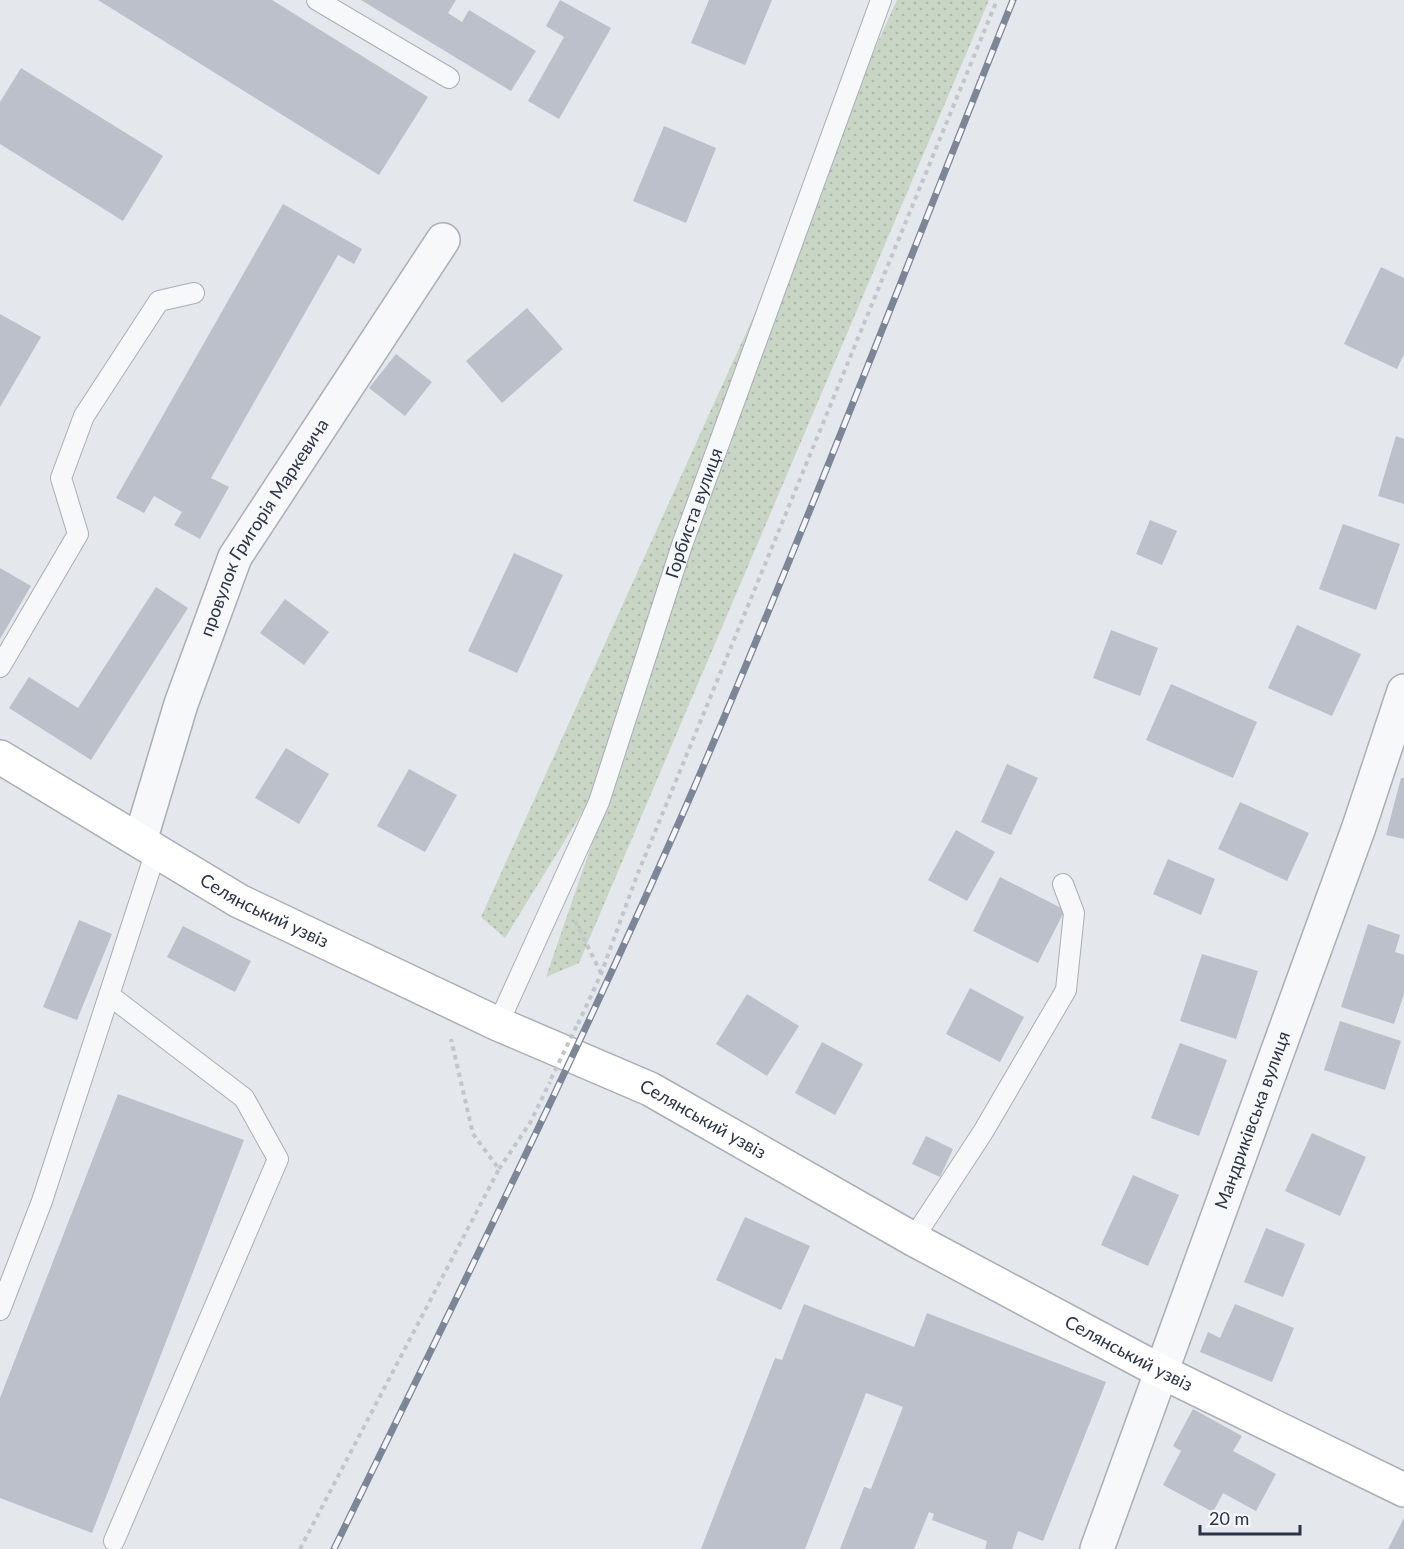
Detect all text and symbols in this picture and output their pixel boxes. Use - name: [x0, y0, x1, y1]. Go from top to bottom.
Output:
- street label: провулок Григорія Маркевича: [195, 414, 333, 639]
- street label: Горбиста вулиця: [660, 445, 727, 581]
- street label: Селянський узвіз: [196, 868, 332, 952]
- street label: Мандриківська вулиця: [1209, 1028, 1294, 1212]
- street label: Селянський узвіз: [637, 1074, 770, 1163]
- street label: Селянський узвіз: [1061, 1310, 1197, 1395]
- scale bar: [1200, 1498, 1300, 1536]
- text: 20 m: [1209, 1507, 1249, 1529]

